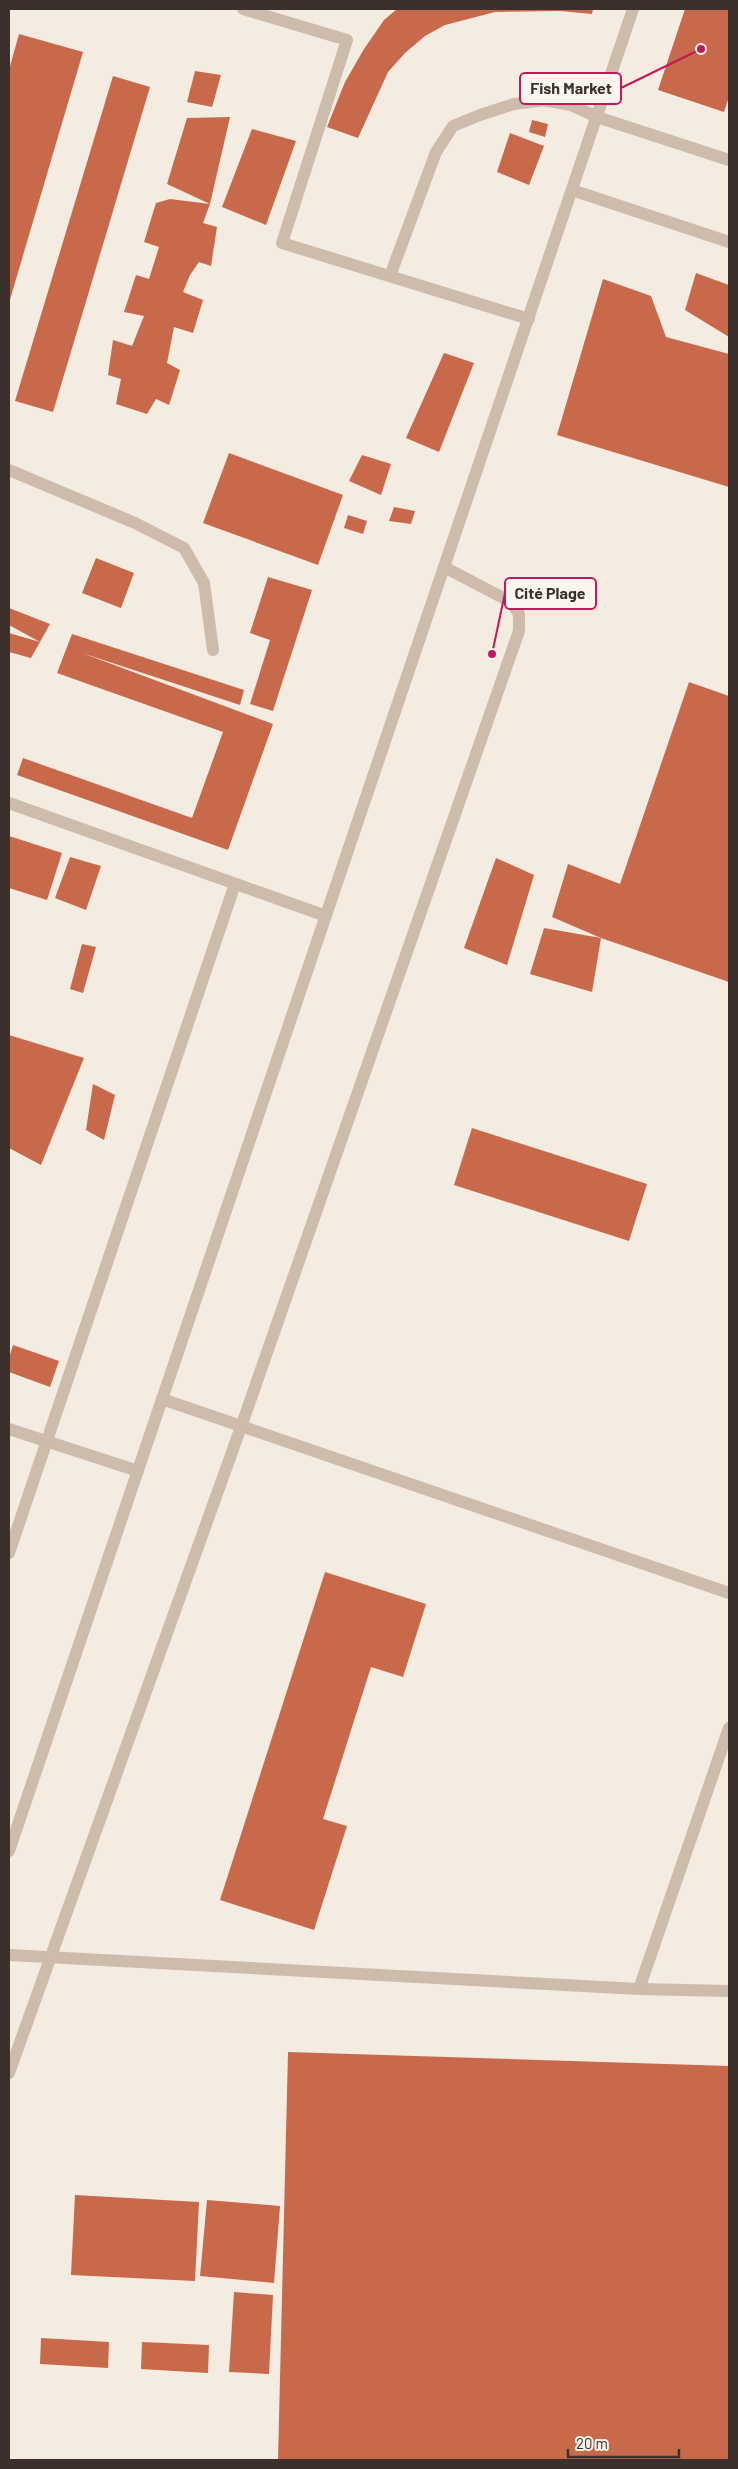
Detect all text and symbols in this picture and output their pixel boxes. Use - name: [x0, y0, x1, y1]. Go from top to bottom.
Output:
- callout: Fish Market: [520, 73, 621, 104]
- text: Fish Market: [530, 78, 612, 97]
- callout: Cité Plage: [505, 578, 596, 609]
- text: Cité Plage: [514, 583, 586, 602]
- scale bar: [568, 2426, 679, 2458]
- text: 20 m: [576, 2434, 608, 2452]

